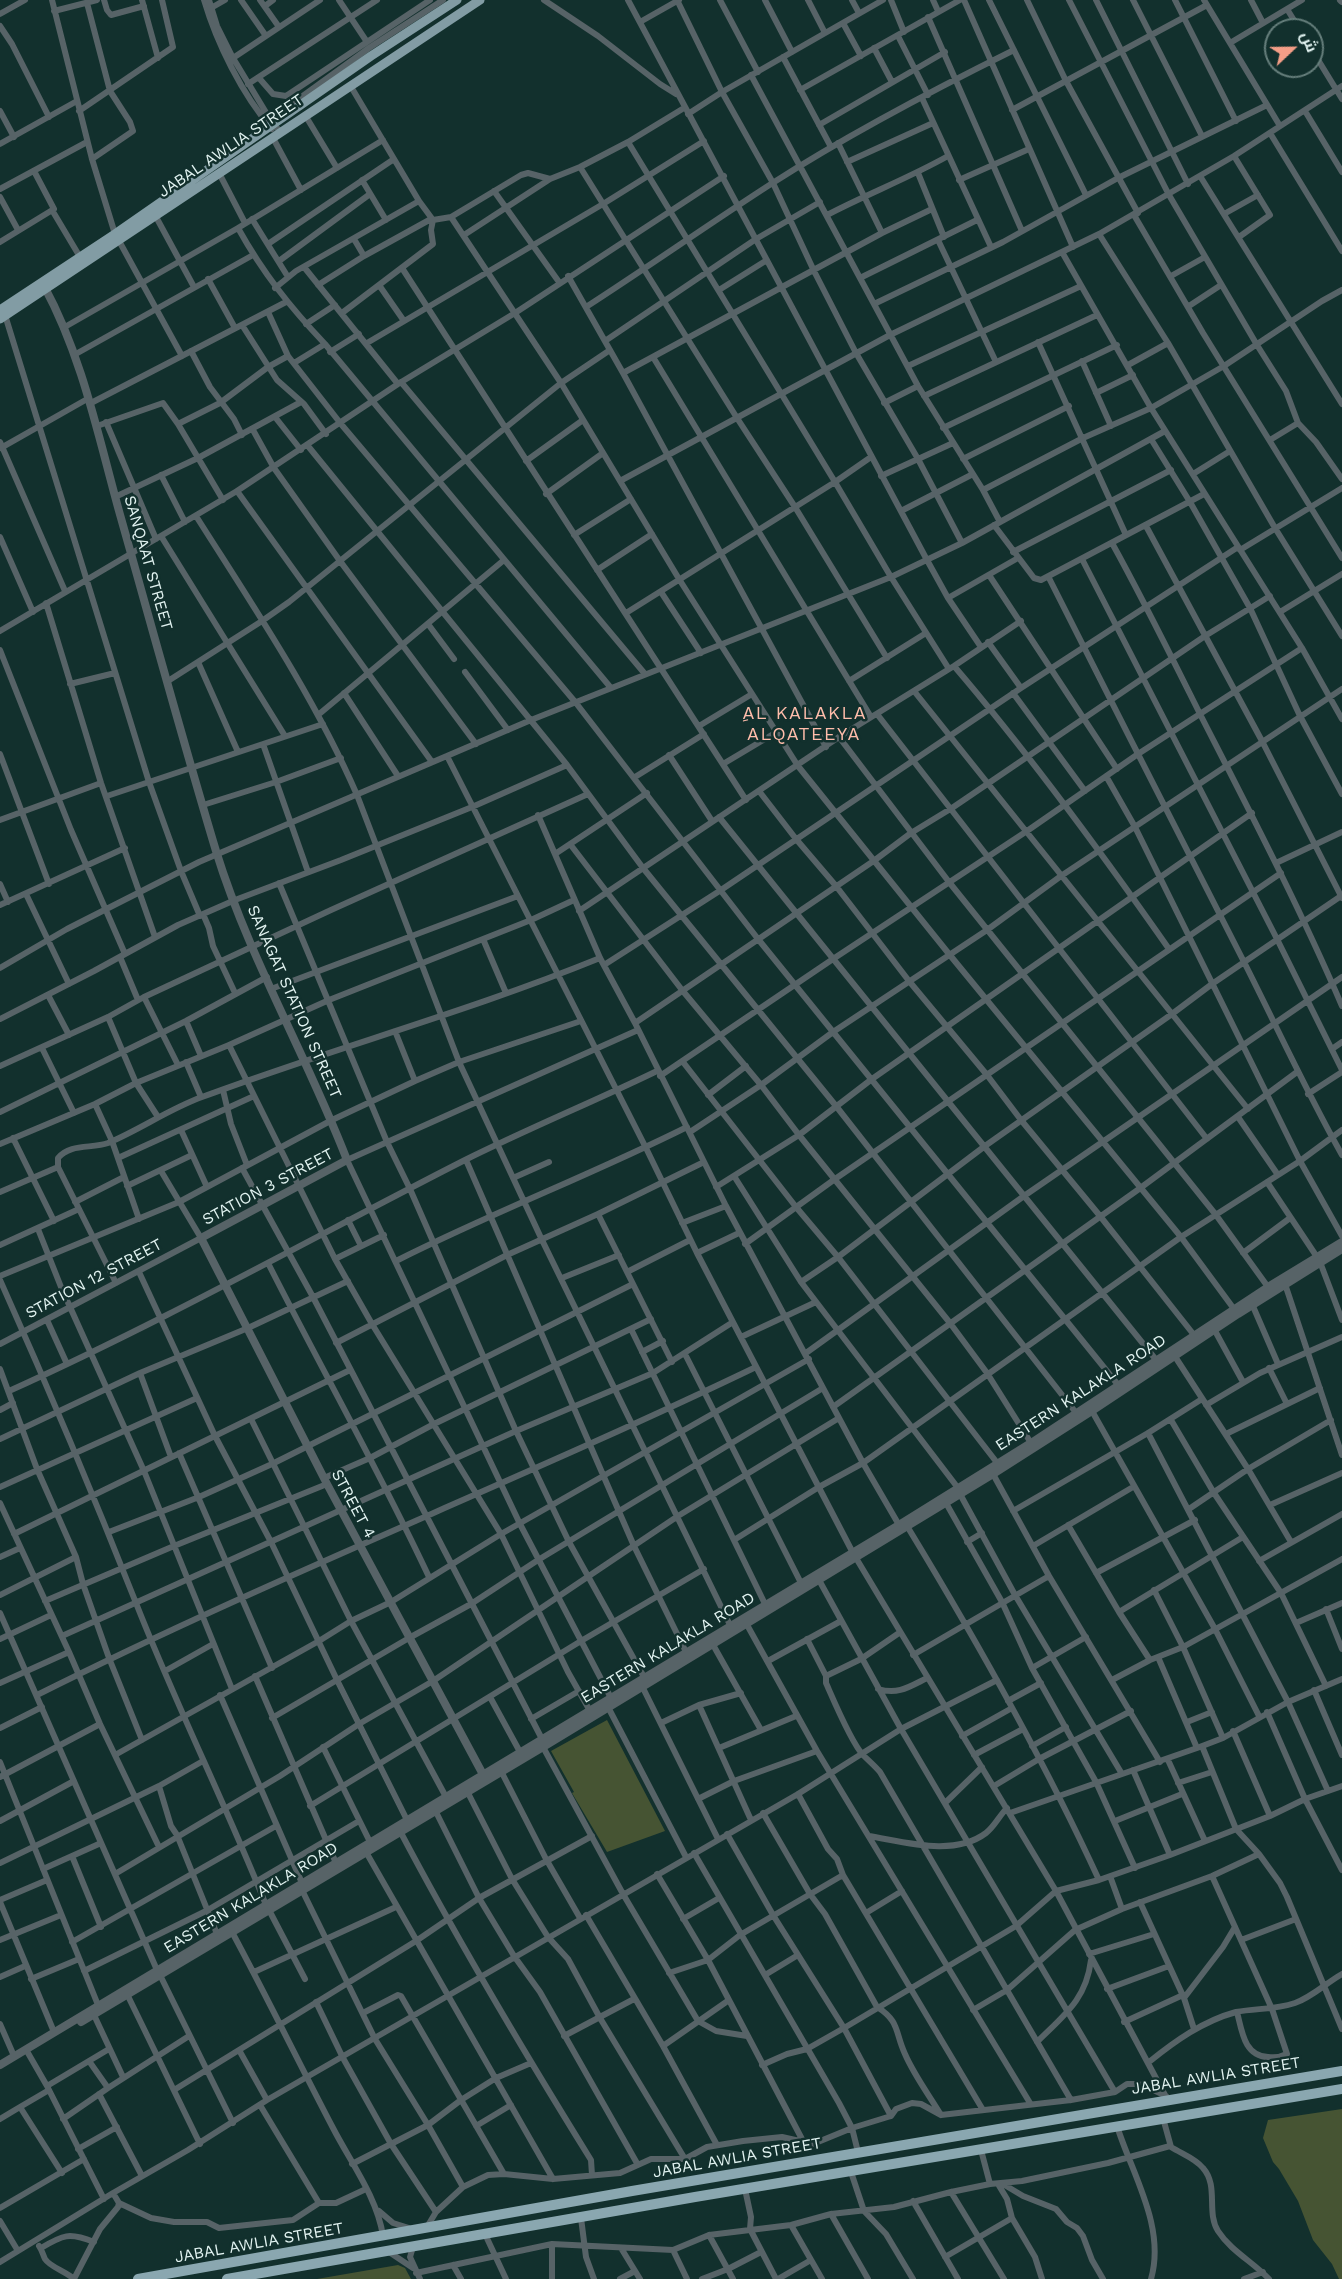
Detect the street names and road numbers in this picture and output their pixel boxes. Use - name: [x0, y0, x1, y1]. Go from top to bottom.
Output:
- street label: JABAL AWLIA STREET: [155, 90, 307, 202]
- street label: SANQAAT STREET: [120, 494, 176, 632]
- street label: SANAGAT STATION STREET: [243, 902, 345, 1102]
- street label: STATION 3 STREET: [199, 1144, 337, 1230]
- street label: STATION 12 STREET: [22, 1235, 166, 1323]
- street label: EASTERN KALAKLA ROAD: [992, 1331, 1170, 1455]
- street label: STREET 4: [327, 1466, 379, 1542]
- street label: EASTERN KALAKLA ROAD: [577, 1588, 759, 1708]
- street label: EASTERN KALAKLA ROAD: [160, 1838, 342, 1958]
- street label: JABAL AWLIA STREET: [1130, 2053, 1302, 2099]
- street label: JABAL AWLIA STREET: [651, 2134, 823, 2182]
- street label: JABAL AWLIA STREET: [173, 2219, 345, 2267]

